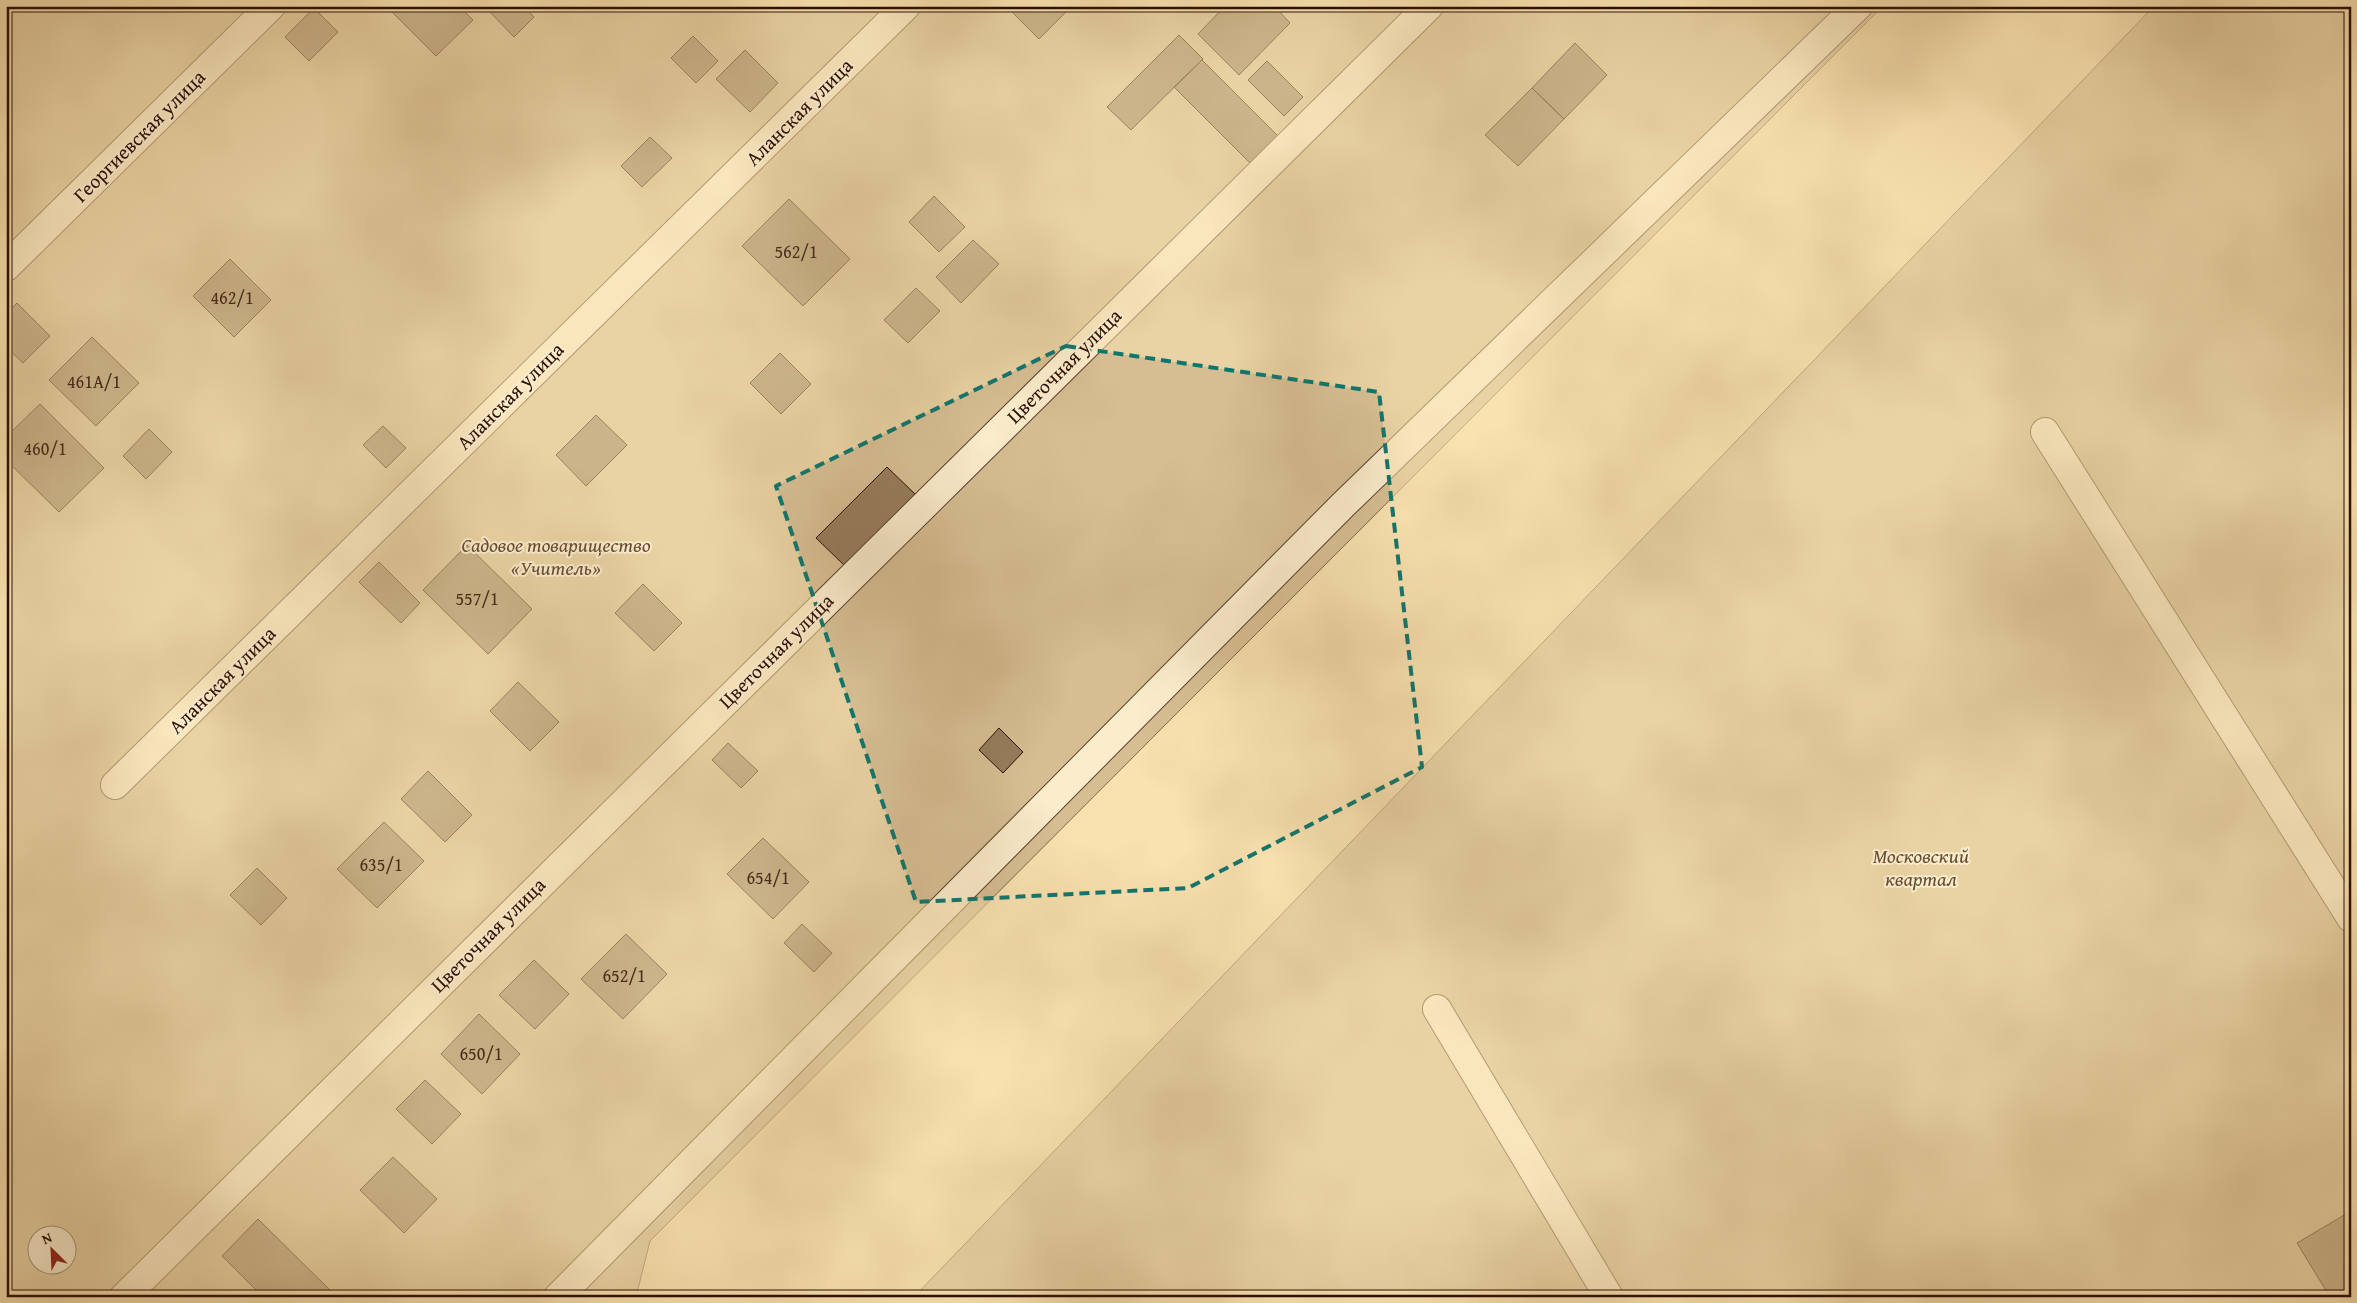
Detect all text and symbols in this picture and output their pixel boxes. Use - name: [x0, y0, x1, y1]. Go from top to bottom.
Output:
- street label: Аланская улица: [738, 51, 859, 172]
- street label: Георгиевская улица: [66, 62, 212, 208]
- house number: 562/1: [774, 238, 818, 265]
- house number: 462/1: [210, 284, 254, 311]
- street label: Цветочная улица: [1000, 301, 1128, 430]
- street label: Аланская улица: [449, 335, 570, 456]
- house number: 461А/1: [67, 368, 121, 395]
- house number: 460/1: [23, 435, 67, 462]
- park label: Садовое товарищество «Учитель»: [461, 530, 651, 582]
- house number: 557/1: [455, 585, 499, 612]
- street label: Цветочная улица: [712, 586, 840, 715]
- street label: Аланская улица: [161, 619, 282, 740]
- park label: Московский квартал: [1873, 841, 1969, 893]
- house number: 635/1: [359, 851, 403, 878]
- house number: 654/1: [746, 864, 790, 891]
- street label: Цветочная улица: [424, 870, 552, 999]
- house number: 652/1: [602, 962, 646, 989]
- house number: 650/1: [459, 1040, 503, 1067]
- north arrow: [28, 1226, 78, 1276]
- text: N: [38, 1227, 56, 1249]

